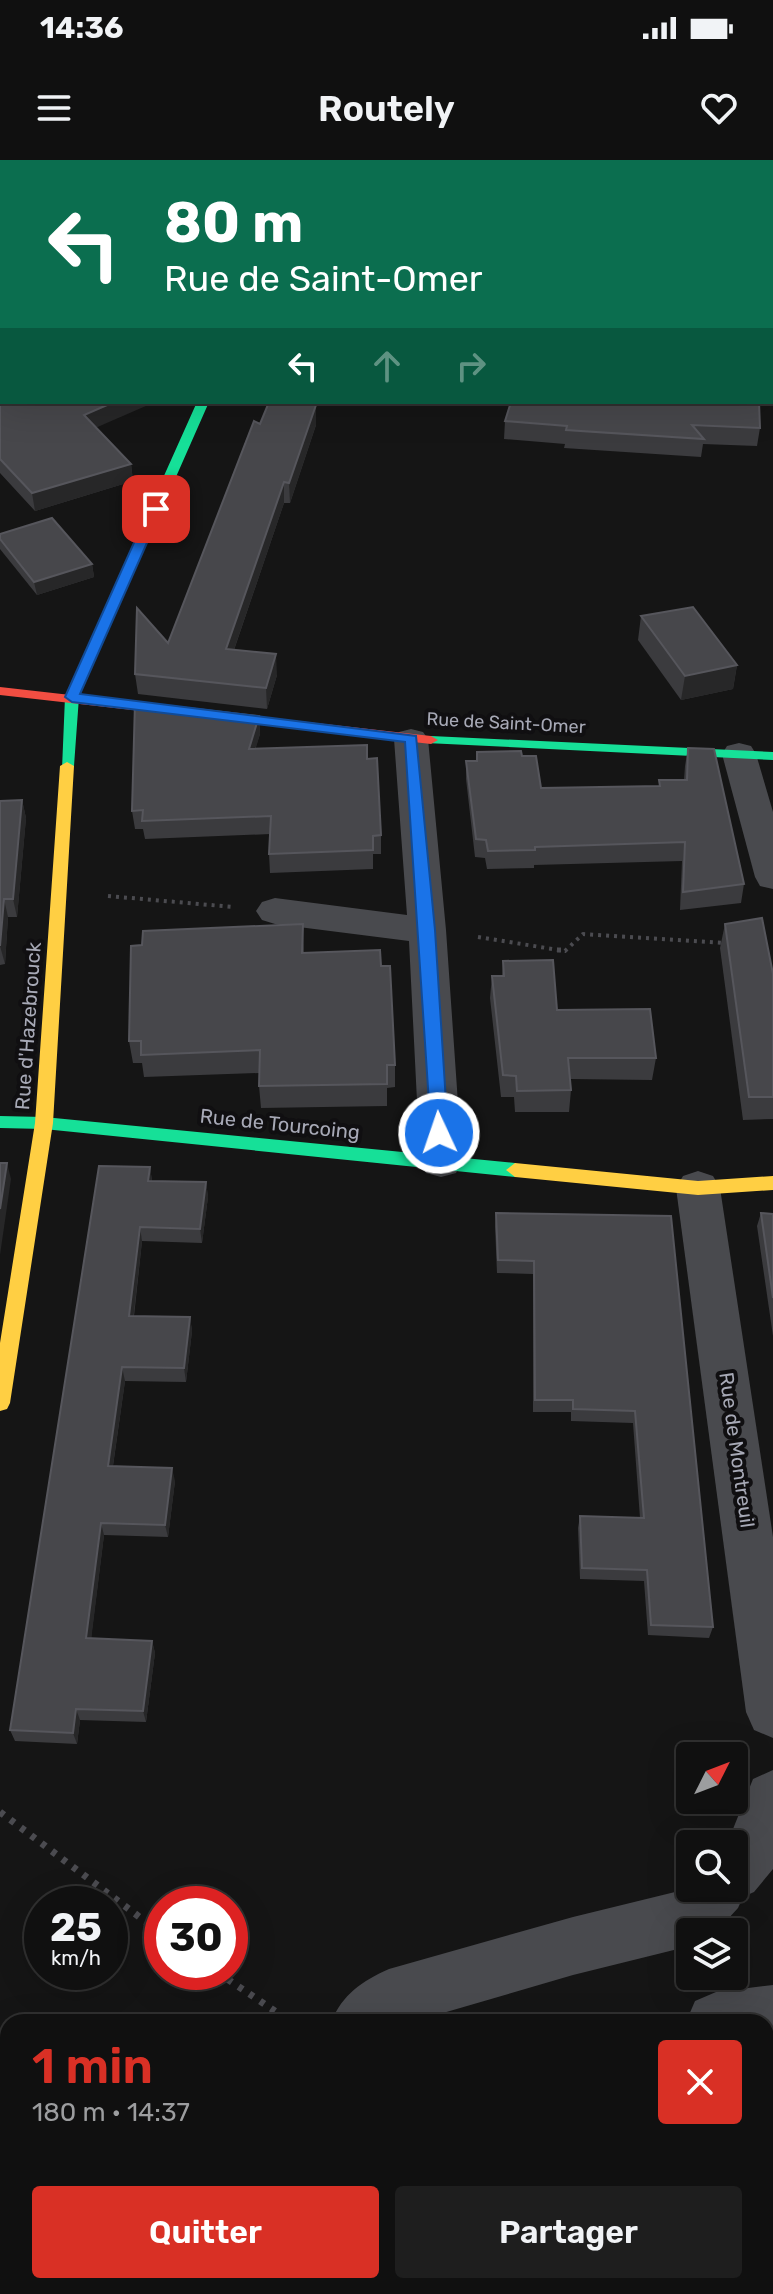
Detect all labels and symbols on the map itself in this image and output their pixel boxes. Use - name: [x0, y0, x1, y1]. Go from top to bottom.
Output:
- pin: [122, 475, 190, 543]
- street label: Rue de Saint-Omer: [426, 708, 586, 738]
- street label: Rue d'Hazebrouck: [10, 941, 46, 1111]
- position arrow: [397, 1091, 481, 1175]
- street label: Rue de Tourcoing: [199, 1104, 361, 1144]
- street label: Rue de Montreuil: [714, 1371, 760, 1529]
- north arrow: [676, 1742, 748, 1814]
- speed limit sign: 30: [144, 1886, 248, 1990]

